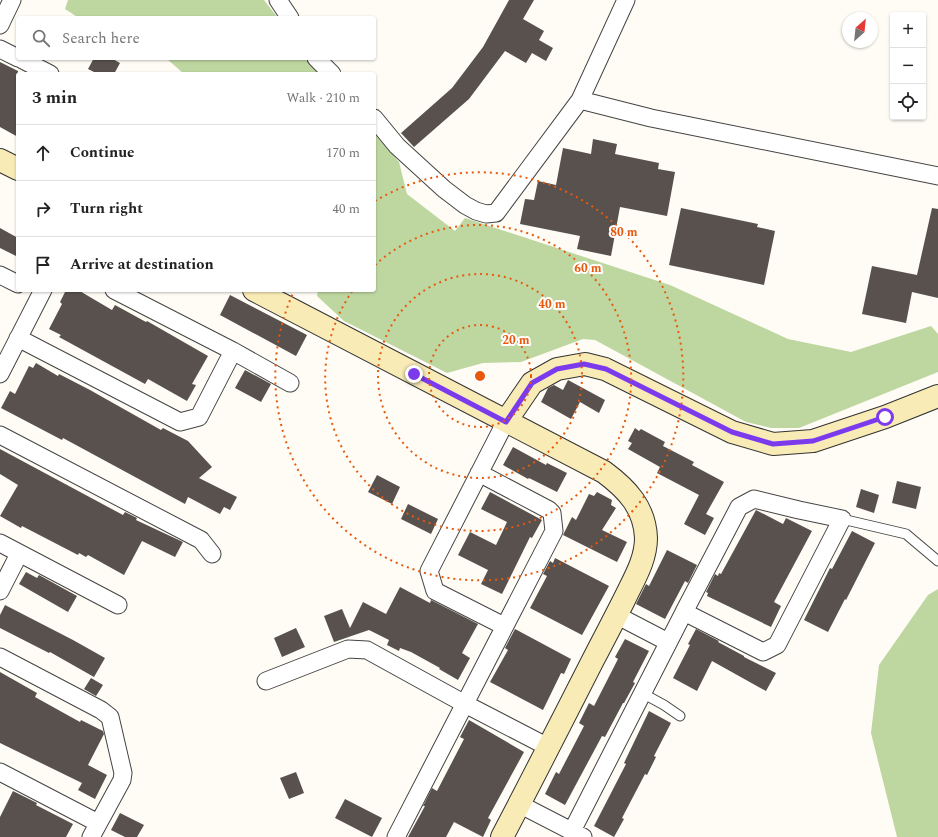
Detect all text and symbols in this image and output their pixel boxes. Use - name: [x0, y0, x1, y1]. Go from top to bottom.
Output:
- north arrow: [842, 12, 878, 48]
- map controls: [890, 12, 926, 120]
- button: +: [890, 12, 926, 48]
- search box: [16, 16, 376, 60]
- icon: search: [30, 27, 52, 49]
- text: Search here: [62, 27, 140, 50]
- button: −: [890, 48, 926, 84]
- button: locate: [890, 84, 926, 120]
- text: 3 min: [32, 85, 77, 111]
- text: Walk · 210 m: [286, 88, 360, 108]
- text: Continue: [70, 141, 135, 164]
- icon: ahead: [32, 142, 54, 164]
- text: 170 m: [326, 143, 360, 163]
- text: Turn right: [70, 197, 143, 220]
- icon: right: [32, 198, 54, 220]
- text: 40 m: [333, 199, 360, 219]
- text: 80 m: [610, 223, 638, 242]
- text: Arrive at destination: [70, 253, 214, 276]
- icon: arrive: [32, 254, 54, 276]
- text: 60 m: [574, 259, 602, 278]
- text: 40 m: [538, 295, 566, 314]
- text: 20 m: [502, 331, 530, 350]
- route end: [405, 365, 423, 383]
- centre of rings: [473, 369, 487, 383]
- route start: [876, 408, 894, 426]

